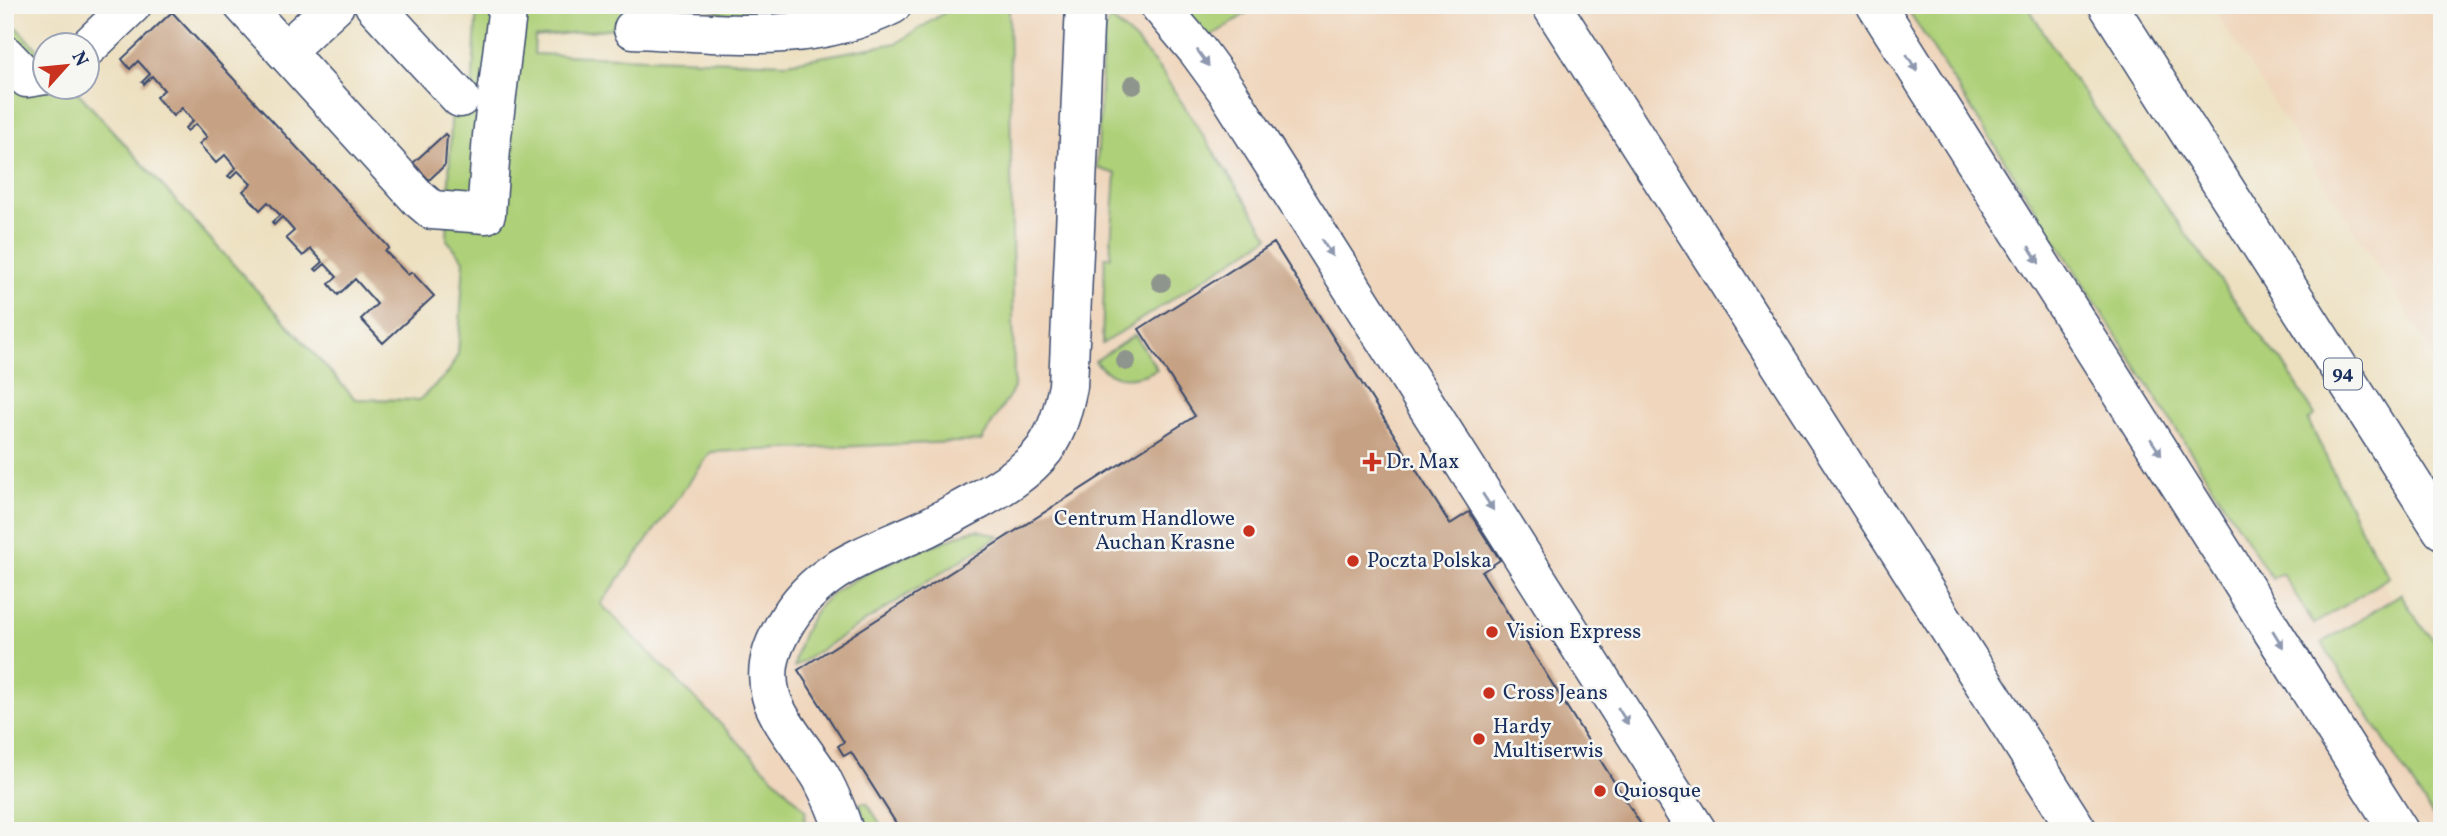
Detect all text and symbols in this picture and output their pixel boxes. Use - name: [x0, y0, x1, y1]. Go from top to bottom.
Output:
- north arrow: [32, 32, 102, 102]
- text: N: [65, 47, 94, 71]
- one-way arrow: [1195, 49, 1209, 67]
- one-way arrow: [1905, 53, 1918, 73]
- one-way arrow: [1320, 239, 1333, 258]
- one-way arrow: [2027, 246, 2040, 265]
- road number: 94: [2324, 358, 2362, 390]
- one-way arrow: [2149, 438, 2162, 457]
- place label: Dr. Max: [1386, 448, 1459, 477]
- marker: Dr. Max: [1364, 454, 1380, 470]
- one-way arrow: [1482, 493, 1495, 512]
- place label: Centrum Handlowe Auchan Krasne: [1054, 505, 1235, 558]
- marker: Centrum Handlowe Auchan Krasne: [1241, 523, 1257, 539]
- place label: Poczta Polska: [1367, 547, 1492, 576]
- marker: Poczta Polska: [1345, 553, 1361, 569]
- place label: Vision Express: [1506, 618, 1641, 647]
- marker: Vision Express: [1484, 624, 1500, 640]
- one-way arrow: [2271, 630, 2284, 649]
- place label: Cross Jeans: [1503, 679, 1608, 708]
- marker: Cross Jeans: [1481, 685, 1497, 701]
- one-way arrow: [1616, 706, 1629, 725]
- place label: Hardy Multiserwis: [1493, 713, 1603, 766]
- marker: Hardy Multiserwis: [1471, 731, 1487, 747]
- place label: Quiosque: [1614, 777, 1701, 806]
- marker: Quiosque: [1592, 783, 1608, 799]

